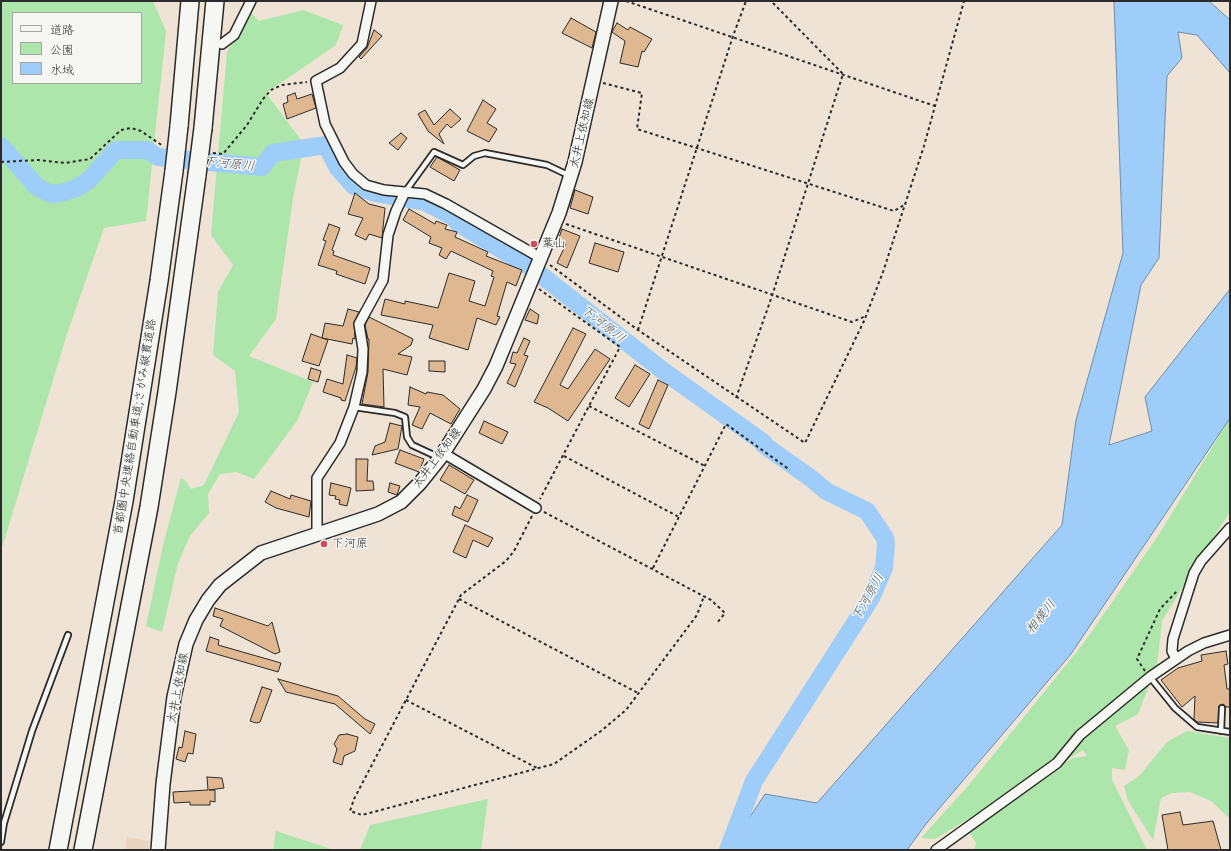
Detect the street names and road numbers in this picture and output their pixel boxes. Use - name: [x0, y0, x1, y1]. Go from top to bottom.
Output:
- street label: 太井上依知線: [567, 96, 597, 170]
- street label: 首都圏中央連絡自動車道;さがみ縦貫道路: [111, 318, 159, 536]
- street label: 太井上依知線: [410, 425, 464, 491]
- street label: 太井上依知線: [165, 651, 191, 725]

